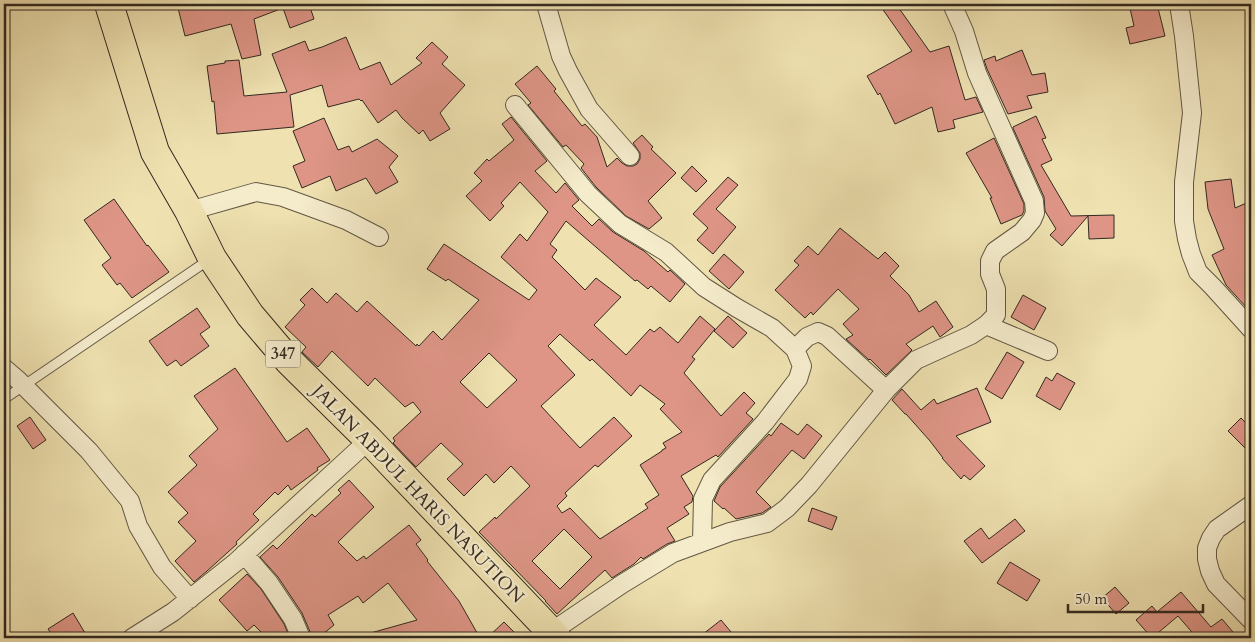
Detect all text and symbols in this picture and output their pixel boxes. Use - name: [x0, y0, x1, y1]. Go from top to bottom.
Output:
- road number: 347: [266, 340, 300, 368]
- street label: JALAN ABDUL HARIS NASUTION: [304, 377, 530, 609]
- scale bar: [1068, 582, 1202, 614]
- text: 50 m: [1075, 589, 1107, 609]

